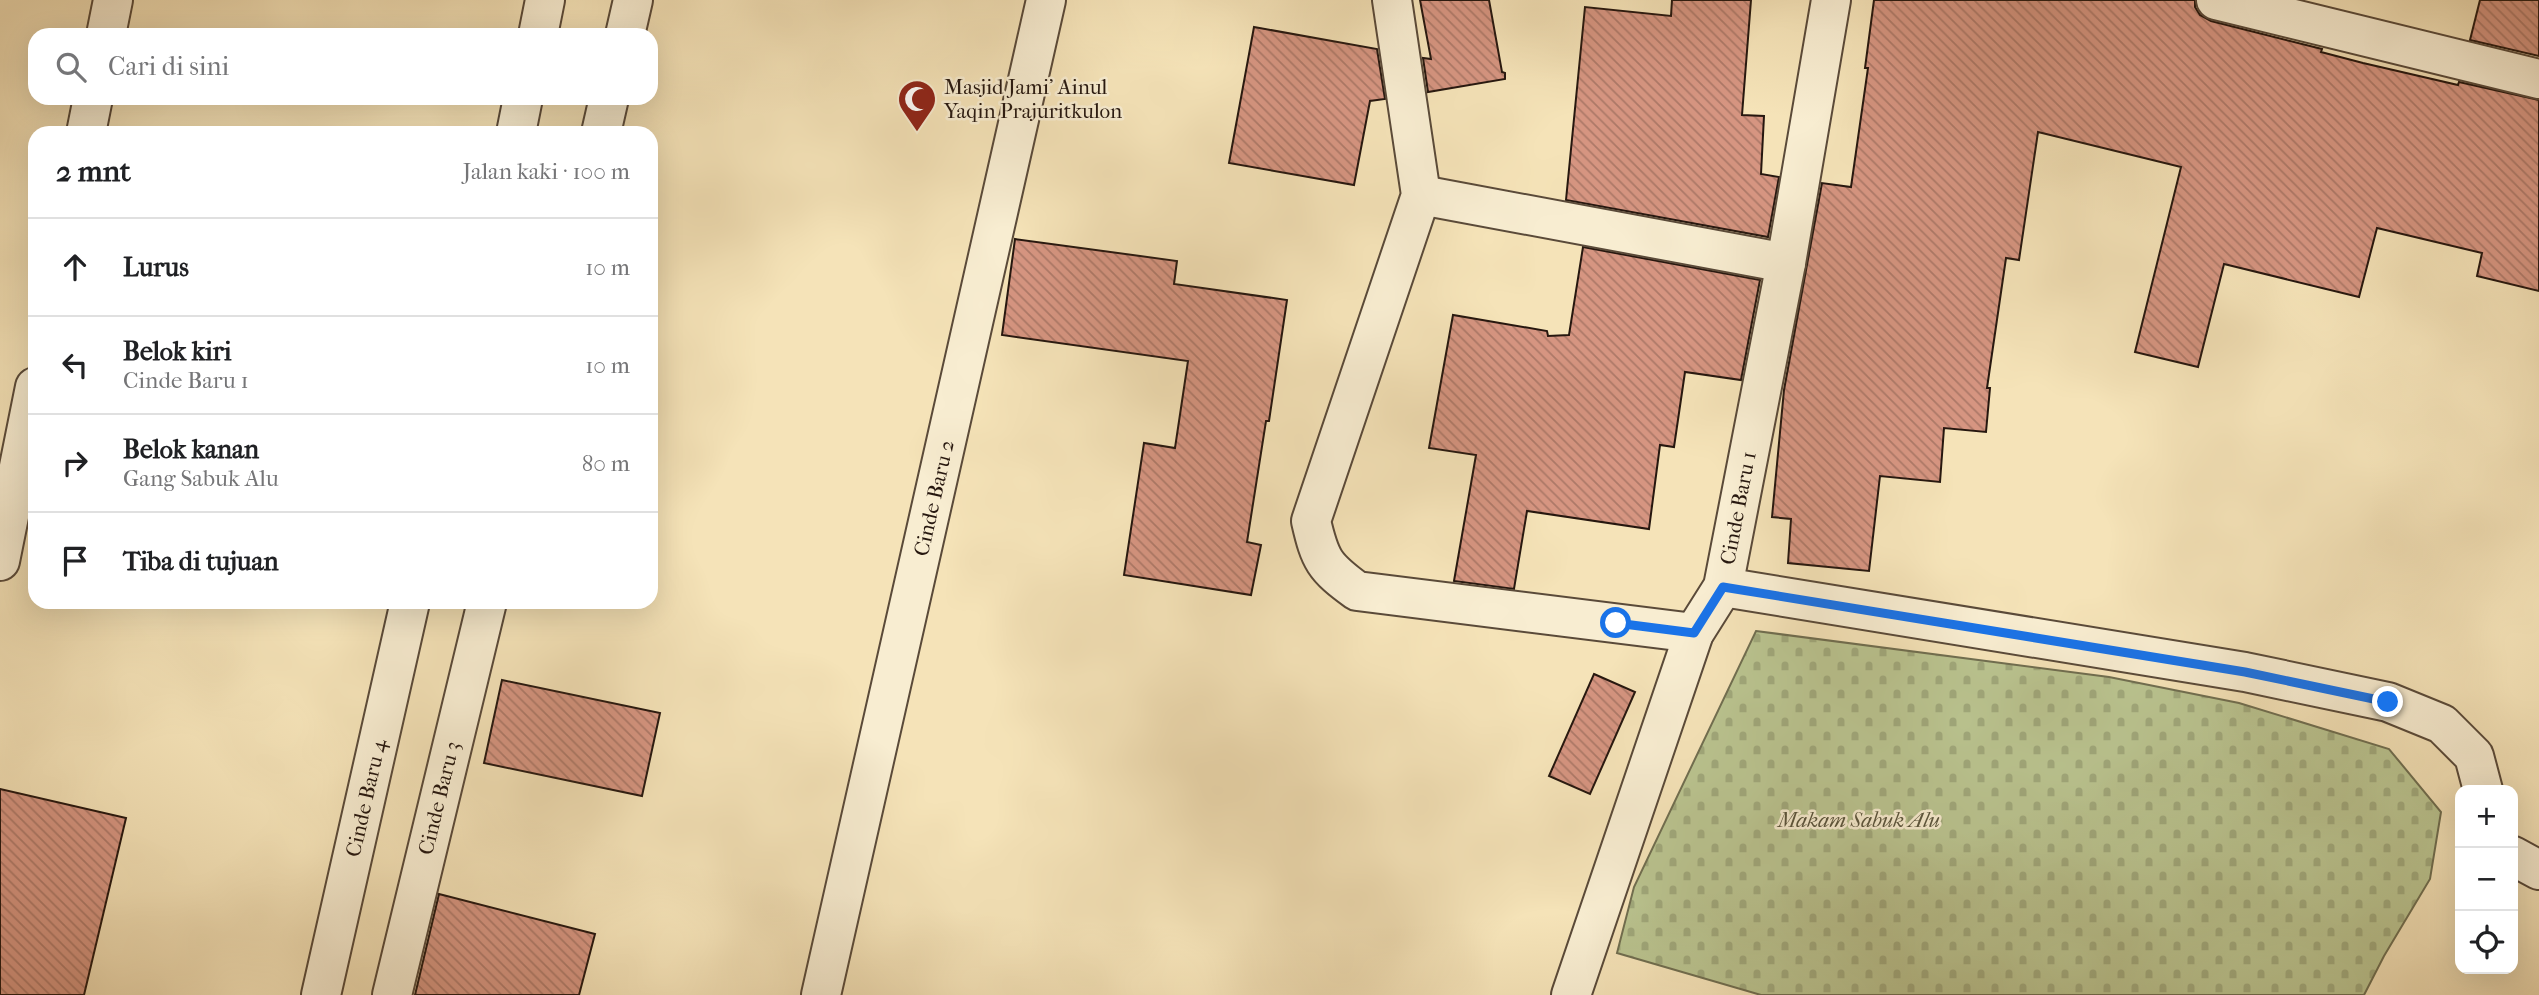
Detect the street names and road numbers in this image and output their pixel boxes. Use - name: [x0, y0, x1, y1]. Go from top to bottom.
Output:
- street label: Cinde Baru 2: [909, 438, 959, 558]
- street label: Cinde Baru 1: [1715, 449, 1761, 567]
- street label: Cinde Baru 4: [341, 736, 391, 859]
- street label: Cinde Baru 3: [413, 739, 465, 857]

